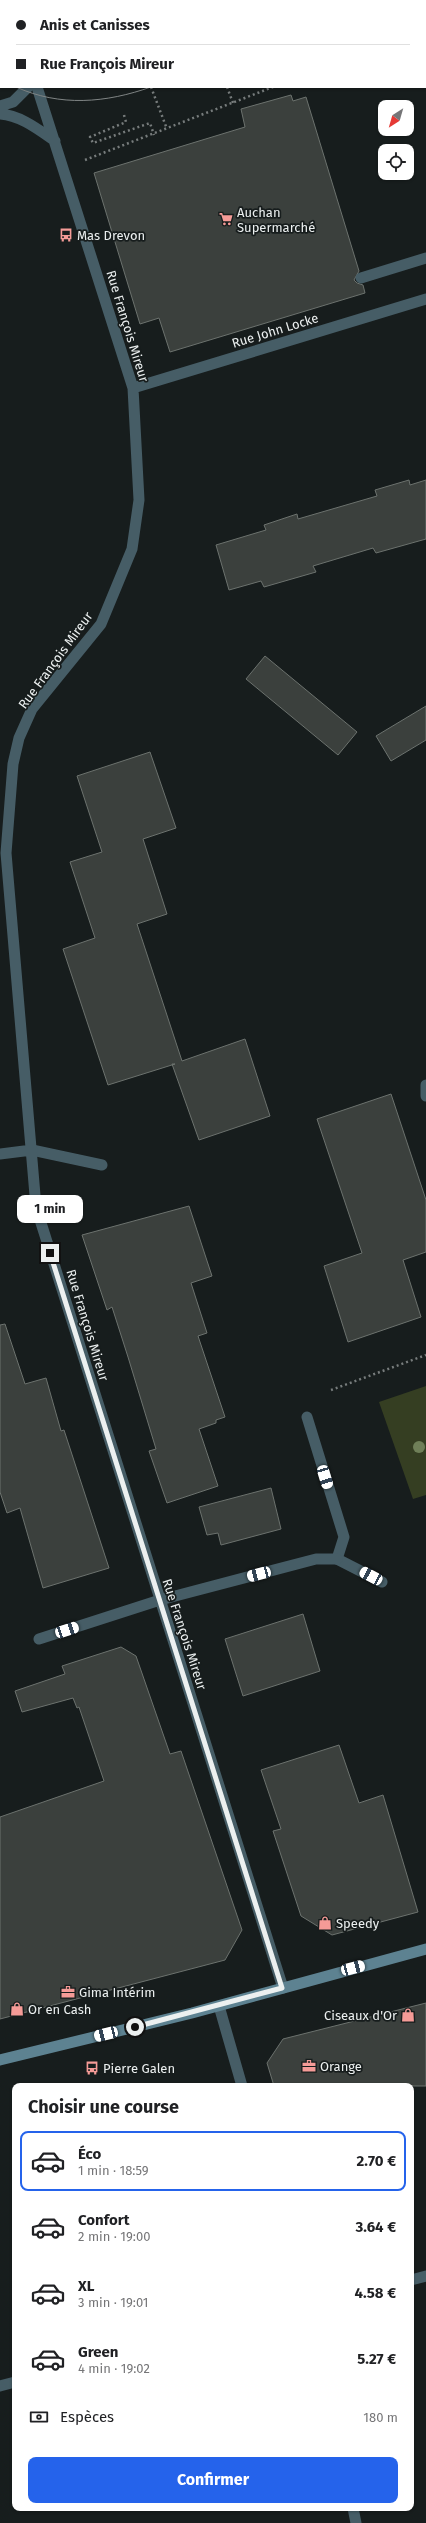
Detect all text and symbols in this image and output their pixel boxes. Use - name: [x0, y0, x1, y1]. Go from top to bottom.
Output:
- text: Anis et Canisses: [40, 16, 150, 34]
- text: Rue François Mireur: [40, 55, 174, 73]
- north arrow: [378, 100, 414, 136]
- map controls: [378, 100, 414, 180]
- button: locate: [378, 144, 414, 180]
- place label: Auchan Supermarché: [237, 205, 315, 235]
- supermarket icon: Auchan Supermarché: [218, 211, 234, 227]
- bus stop icon: Mas Drevon: [58, 227, 74, 243]
- place label: Mas Drevon: [77, 228, 145, 243]
- street label: Rue François Mireur: [103, 269, 152, 384]
- street label: Rue John Locke: [230, 310, 320, 351]
- street label: Rue François Mireur: [15, 609, 96, 712]
- callout: 1 min: [17, 1195, 83, 1223]
- text: 1 min: [34, 1201, 66, 1216]
- route end: [41, 1244, 59, 1262]
- street label: Rue François Mireur: [63, 1268, 112, 1383]
- car: [316, 1464, 334, 1490]
- car: [246, 1565, 272, 1583]
- car: [358, 1565, 384, 1587]
- street label: Rue François Mireur: [159, 1577, 210, 1692]
- car: [54, 1621, 80, 1639]
- shop icon: Speedy: [317, 1915, 333, 1931]
- place label: Speedy: [336, 1916, 380, 1931]
- car: [340, 1959, 366, 1977]
- office icon: Gima Intérim: [60, 1984, 76, 2000]
- place label: Gima Intérim: [79, 1985, 155, 2000]
- shop icon: Or en Cash: [9, 2001, 25, 2017]
- place label: Or en Cash: [28, 2002, 91, 2017]
- shop icon: Ciseaux d'Or: [400, 2007, 416, 2023]
- place label: Ciseaux d'Or: [324, 2008, 397, 2023]
- route start: [126, 2018, 144, 2036]
- car: [93, 2025, 119, 2043]
- office icon: Orange: [301, 2058, 317, 2074]
- place label: Orange: [320, 2059, 362, 2074]
- bus stop icon: Pierre Galen: [84, 2060, 100, 2076]
- place label: Pierre Galen: [103, 2061, 175, 2076]
- text: Choisir une course: [28, 2096, 179, 2118]
- icon: car: [30, 2143, 66, 2179]
- text: Éco: [78, 2145, 101, 2163]
- text: 2.70 €: [357, 2152, 396, 2170]
- text: 1 min · 18:59: [78, 2163, 149, 2178]
- icon: car: [30, 2209, 66, 2245]
- text: Confort: [78, 2211, 130, 2229]
- text: 3.64 €: [355, 2218, 396, 2236]
- text: 2 min · 19:00: [78, 2229, 150, 2244]
- icon: car: [30, 2275, 66, 2311]
- text: XL: [78, 2277, 94, 2295]
- text: 4.58 €: [355, 2284, 396, 2302]
- text: 3 min · 19:01: [78, 2295, 149, 2310]
- icon: car: [30, 2341, 66, 2377]
- text: Green: [78, 2343, 118, 2361]
- text: 5.27 €: [357, 2350, 396, 2368]
- text: 4 min · 19:02: [78, 2361, 150, 2376]
- icon: cash: [28, 2406, 50, 2428]
- text: Espèces: [60, 2408, 114, 2426]
- text: 180 m: [363, 2410, 398, 2425]
- button: Confirmer: [28, 2457, 398, 2503]

